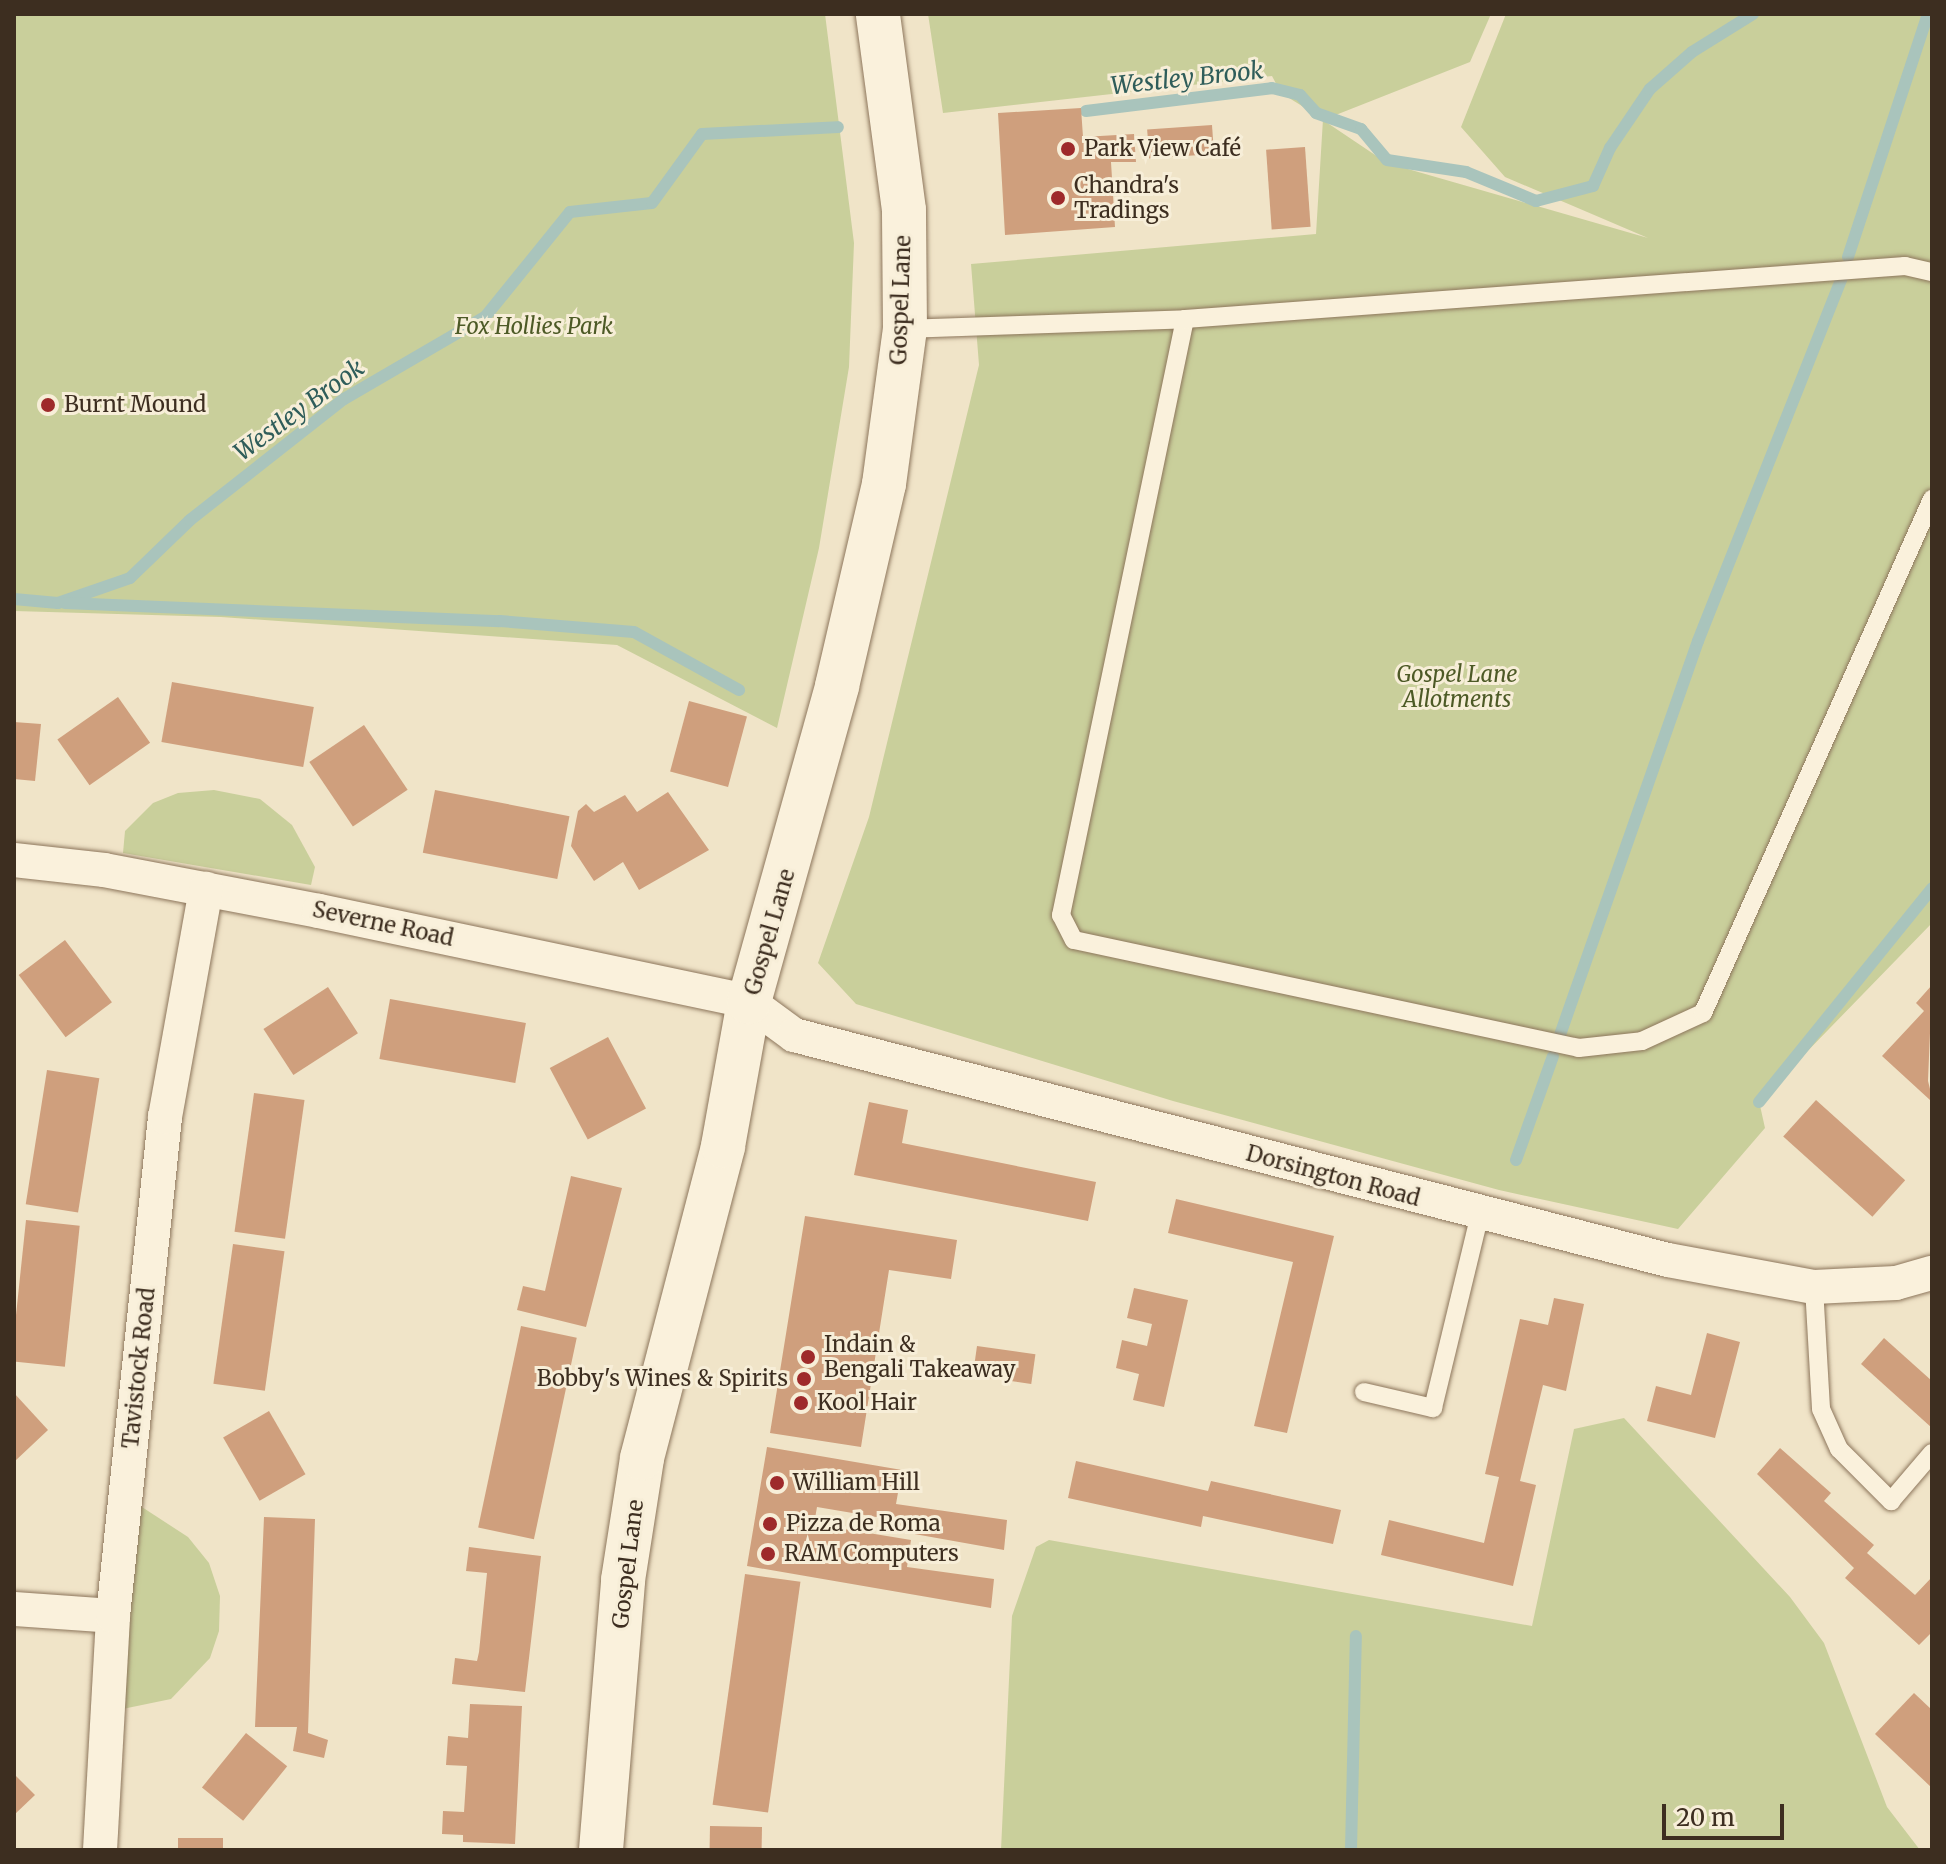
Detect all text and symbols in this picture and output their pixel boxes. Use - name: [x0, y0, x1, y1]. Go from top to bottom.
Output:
- water label: Westley Brook: [1109, 56, 1265, 100]
- place label: Park View Café: [1084, 136, 1241, 162]
- marker: Park View Café: [1059, 140, 1077, 158]
- place label: Chandra's Tradings: [1074, 172, 1179, 224]
- marker: Chandra's Tradings: [1049, 189, 1067, 207]
- street label: Gospel Lane: [886, 235, 916, 365]
- park label: Fox Hollies Park: [455, 314, 613, 340]
- water label: Westley Brook: [229, 353, 369, 467]
- place label: Burnt Mound: [64, 392, 206, 418]
- marker: Burnt Mound: [39, 396, 57, 414]
- park label: Gospel Lane Allotments: [1396, 661, 1518, 712]
- street label: Gospel Lane: [739, 866, 801, 998]
- street label: Severne Road: [310, 896, 456, 952]
- street label: Dorsington Road: [1243, 1140, 1423, 1212]
- street label: Tavistock Road: [117, 1286, 161, 1450]
- place label: Indain & Bengali Takeaway: [824, 1331, 1015, 1382]
- marker: Indain & Bengali Takeaway: [799, 1348, 817, 1366]
- place label: Bobby's Wines & Spirits: [537, 1366, 788, 1392]
- marker: Bobby's Wines & Spirits: [795, 1370, 813, 1388]
- place label: Kool Hair: [817, 1390, 917, 1416]
- marker: Kool Hair: [792, 1394, 810, 1412]
- place label: William Hill: [793, 1470, 920, 1496]
- marker: William Hill: [768, 1474, 786, 1492]
- street label: Gospel Lane: [607, 1498, 649, 1630]
- place label: Pizza de Roma: [786, 1511, 940, 1537]
- marker: Pizza de Roma: [761, 1515, 779, 1533]
- place label: RAM Computers: [784, 1541, 959, 1567]
- marker: RAM Computers: [759, 1545, 777, 1563]
- scale bar: [1666, 1788, 1788, 1838]
- text: 20 m: [1676, 1802, 1735, 1833]

